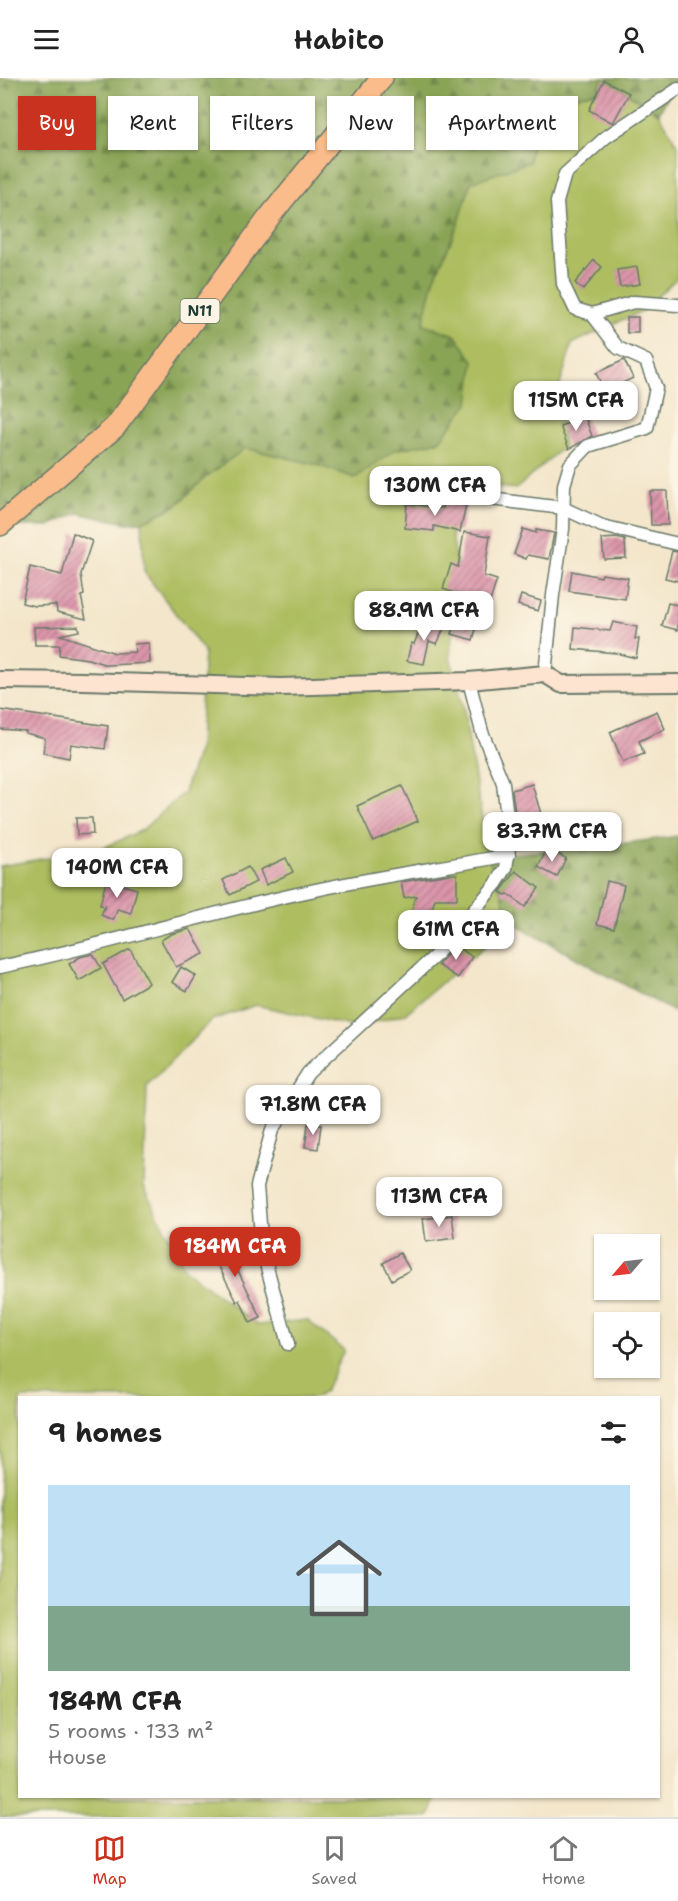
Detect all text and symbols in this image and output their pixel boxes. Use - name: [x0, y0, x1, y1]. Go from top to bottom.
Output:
- text: Habito: [294, 21, 384, 58]
- icon: menu: [30, 23, 63, 56]
- icon: person: [615, 23, 648, 56]
- chip: Buy: [18, 96, 96, 150]
- chip: Rent: [108, 96, 198, 150]
- chip: Filters: [210, 96, 315, 150]
- chip: New: [327, 96, 414, 150]
- chip: Apartment: [426, 96, 578, 150]
- road number: N11: [180, 299, 220, 323]
- pin: 115M CFA: [514, 381, 638, 432]
- text: 115M CFA: [528, 387, 624, 413]
- pin: 130M CFA: [373, 466, 497, 517]
- text: 130M CFA: [384, 472, 486, 498]
- pin: 88.9M CFA: [355, 591, 493, 642]
- text: 88.9M CFA: [368, 597, 480, 623]
- pin: 83.7M CFA: [483, 812, 621, 863]
- text: 83.7M CFA: [497, 818, 607, 844]
- pin: 140M CFA: [55, 848, 179, 899]
- text: 140M CFA: [66, 854, 168, 880]
- pin: 61M CFA: [401, 910, 511, 961]
- text: 61M CFA: [412, 916, 500, 942]
- pin: 71.8M CFA: [244, 1085, 382, 1136]
- text: 71.8M CFA: [259, 1091, 367, 1117]
- pin: 113M CFA: [377, 1177, 501, 1228]
- text: 113M CFA: [390, 1183, 488, 1209]
- pin: 184M CFA: [173, 1227, 297, 1278]
- text: 184M CFA: [183, 1233, 287, 1259]
- north arrow: [594, 1234, 660, 1300]
- map controls: [594, 1234, 660, 1378]
- button: locate: [594, 1312, 660, 1378]
- text: 9 homes: [48, 1415, 162, 1450]
- icon: filters: [597, 1416, 630, 1449]
- icon: home: [285, 1524, 393, 1632]
- text: 184M CFA: [48, 1683, 182, 1718]
- text: 5 rooms · 133 m²: [48, 1718, 213, 1744]
- text: House: [48, 1744, 107, 1770]
- tab: Map: [92, 1832, 127, 1889]
- tab: Saved: [311, 1832, 357, 1889]
- tab: Home: [542, 1832, 586, 1889]

